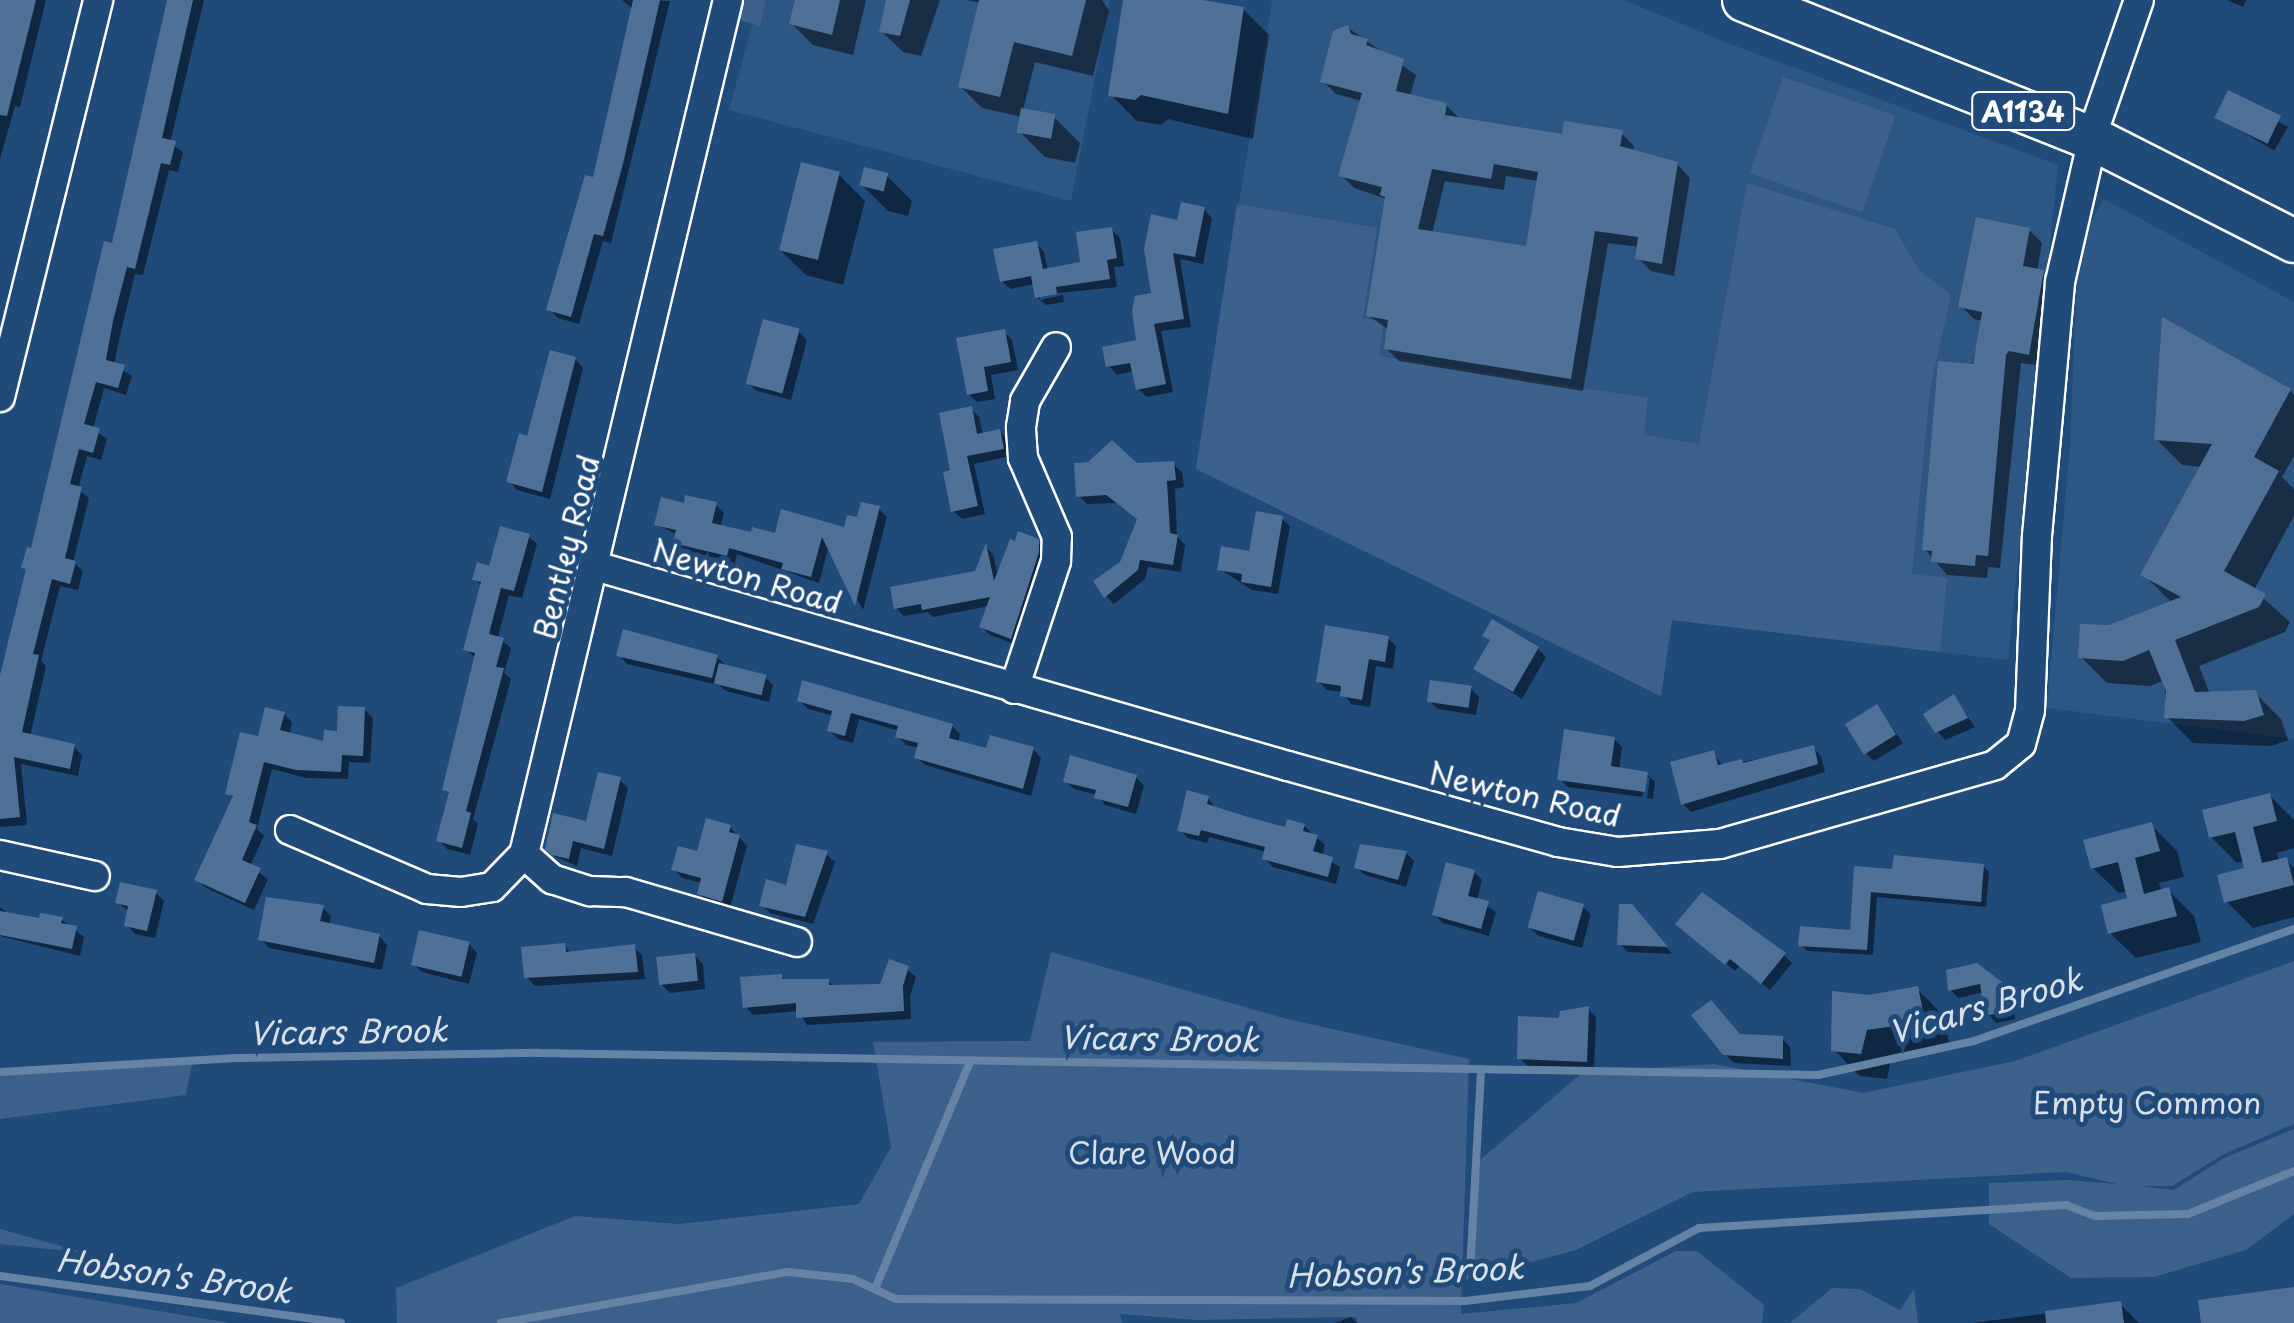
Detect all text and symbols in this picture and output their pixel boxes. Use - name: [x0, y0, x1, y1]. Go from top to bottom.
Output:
- road number: A1134: [1970, 88, 2076, 134]
- street label: Bentley Road: [525, 450, 607, 644]
- street label: Newton Road: [648, 532, 846, 620]
- street label: Newton Road: [1426, 755, 1624, 833]
- water label: Vicars Brook: [1884, 959, 2086, 1051]
- water label: Vicars Brook: [248, 1010, 448, 1052]
- water label: Vicars Brook: [1059, 1017, 1259, 1059]
- park label: Empty Common: [2032, 1084, 2262, 1120]
- park label: Clare Wood: [1068, 1134, 1236, 1170]
- water label: Hobson's Brook: [53, 1239, 295, 1311]
- water label: Hobson's Brook: [1285, 1248, 1525, 1294]

